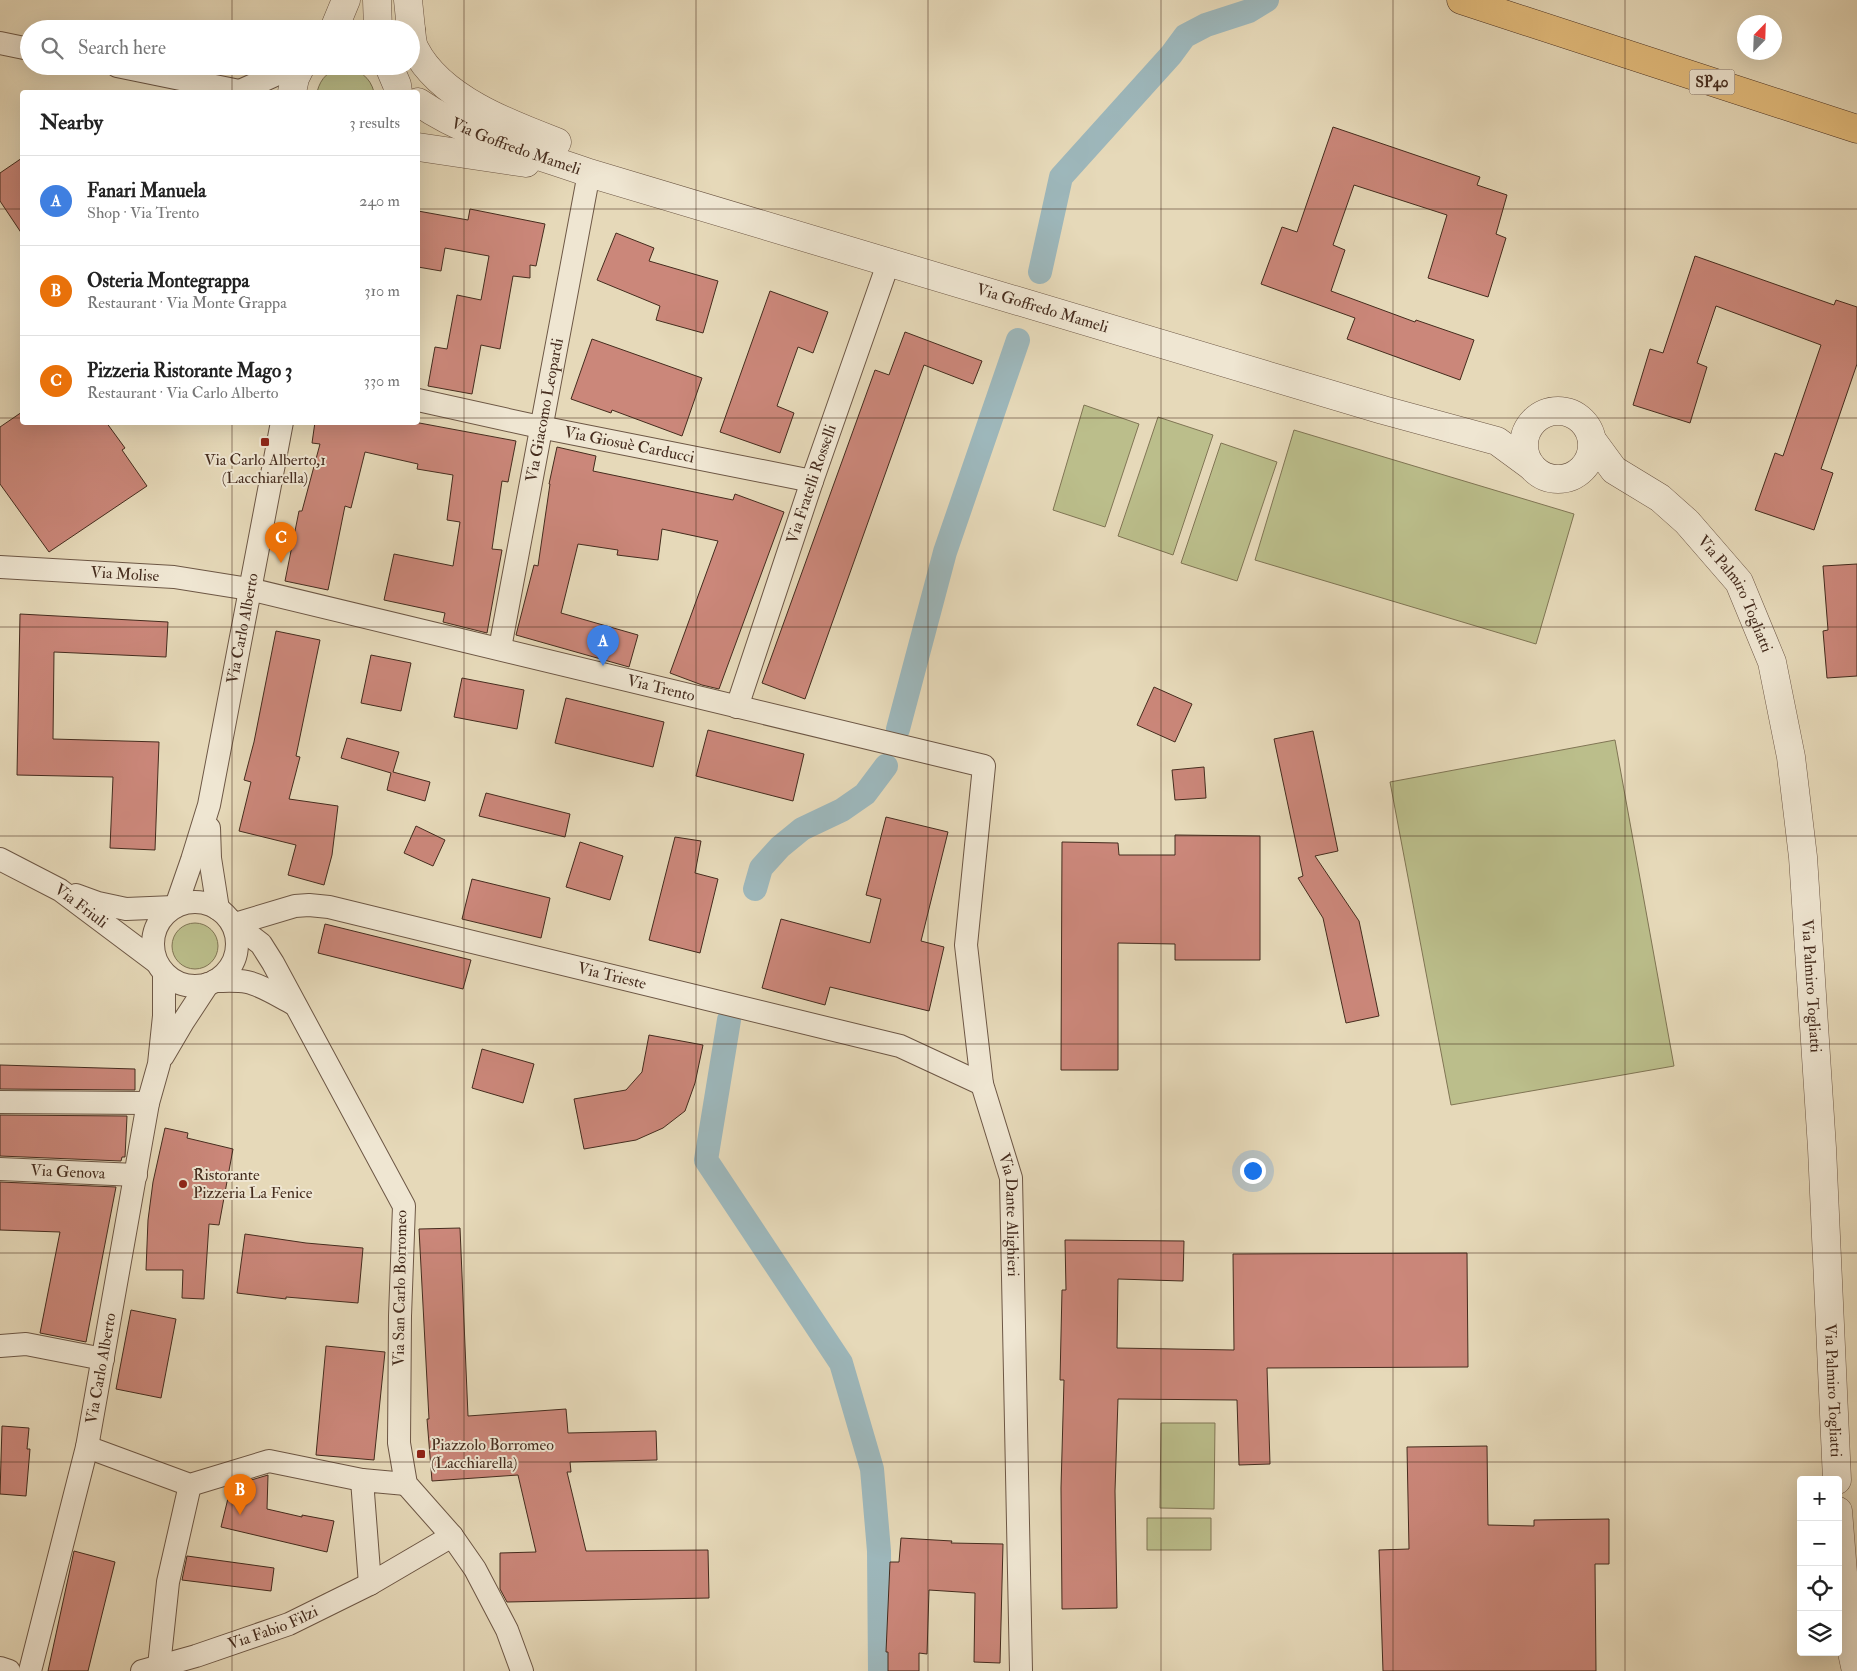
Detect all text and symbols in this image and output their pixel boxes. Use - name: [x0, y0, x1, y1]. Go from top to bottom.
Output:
- north arrow: [1737, 15, 1782, 60]
- search box: [20, 20, 420, 75]
- icon: search: [38, 34, 66, 62]
- text: Search here: [78, 36, 166, 60]
- road number: SP40: [1690, 70, 1734, 94]
- text: Nearby: [40, 109, 103, 136]
- text: 3 results: [349, 113, 400, 133]
- street label: Via Goffredo Mameli: [448, 113, 584, 179]
- text: Fanari Manuela: [87, 179, 206, 203]
- text: A: [51, 191, 61, 211]
- text: 240 m: [359, 191, 400, 211]
- text: Shop · Via Trento: [87, 203, 199, 223]
- text: Osteria Montegrappa: [87, 269, 249, 293]
- street label: Via Goffredo Mameli: [974, 279, 1111, 337]
- text: B: [51, 281, 61, 301]
- text: 310 m: [364, 281, 400, 301]
- text: Restaurant · Via Monte Grappa: [87, 293, 287, 313]
- street label: Via Giacomo Leopardi: [521, 337, 568, 484]
- text: Pizzeria Ristorante Mago 3: [87, 359, 292, 383]
- text: C: [50, 371, 62, 391]
- text: 330 m: [364, 371, 400, 391]
- text: Restaurant · Via Carlo Alberto: [87, 383, 279, 403]
- street label: Via Giosuè Carducci: [563, 422, 696, 467]
- street label: Via Fratelli Rosselli: [782, 422, 841, 546]
- marker: Via Carlo Alberto,1 (Lacchiarella): [259, 436, 271, 448]
- place label: Via Carlo Alberto,1 (Lacchiarella): [204, 450, 326, 488]
- pin: C: [265, 522, 297, 563]
- street label: Via Palmiro Togliatti: [1693, 531, 1777, 655]
- street label: Via Molise: [90, 562, 160, 586]
- street label: Via Carlo Alberto: [222, 571, 263, 685]
- pin: A: [587, 625, 619, 666]
- street label: Via Trento: [625, 670, 697, 706]
- street label: Via Friuli: [50, 879, 112, 932]
- street label: Via Palmiro Togliatti: [1797, 919, 1826, 1053]
- street label: Via Trieste: [576, 958, 649, 994]
- street label: Via Dante Alighieri: [994, 1151, 1023, 1277]
- your location: [1240, 1158, 1266, 1184]
- street label: Via Genova: [30, 1160, 106, 1184]
- place label: Ristorante Pizzeria La Fenice: [193, 1165, 313, 1203]
- marker: Ristorante Pizzeria La Fenice: [177, 1178, 189, 1190]
- street label: Via San Carlo Borromeo: [389, 1209, 411, 1366]
- street label: Via Carlo Alberto: [81, 1311, 121, 1425]
- street label: Via Palmiro Togliatti: [1820, 1323, 1846, 1458]
- place label: Piazzolo Borromeo (Lacchiarella): [431, 1435, 554, 1473]
- marker: Piazzolo Borromeo (Lacchiarella): [415, 1448, 427, 1460]
- pin: B: [224, 1474, 256, 1515]
- map controls: [1797, 1476, 1842, 1656]
- button: +: [1797, 1476, 1842, 1521]
- button: −: [1797, 1521, 1842, 1566]
- button: locate: [1797, 1566, 1842, 1611]
- street label: Via Fabio Filzi: [225, 1601, 321, 1654]
- button: layers: [1797, 1611, 1842, 1656]

